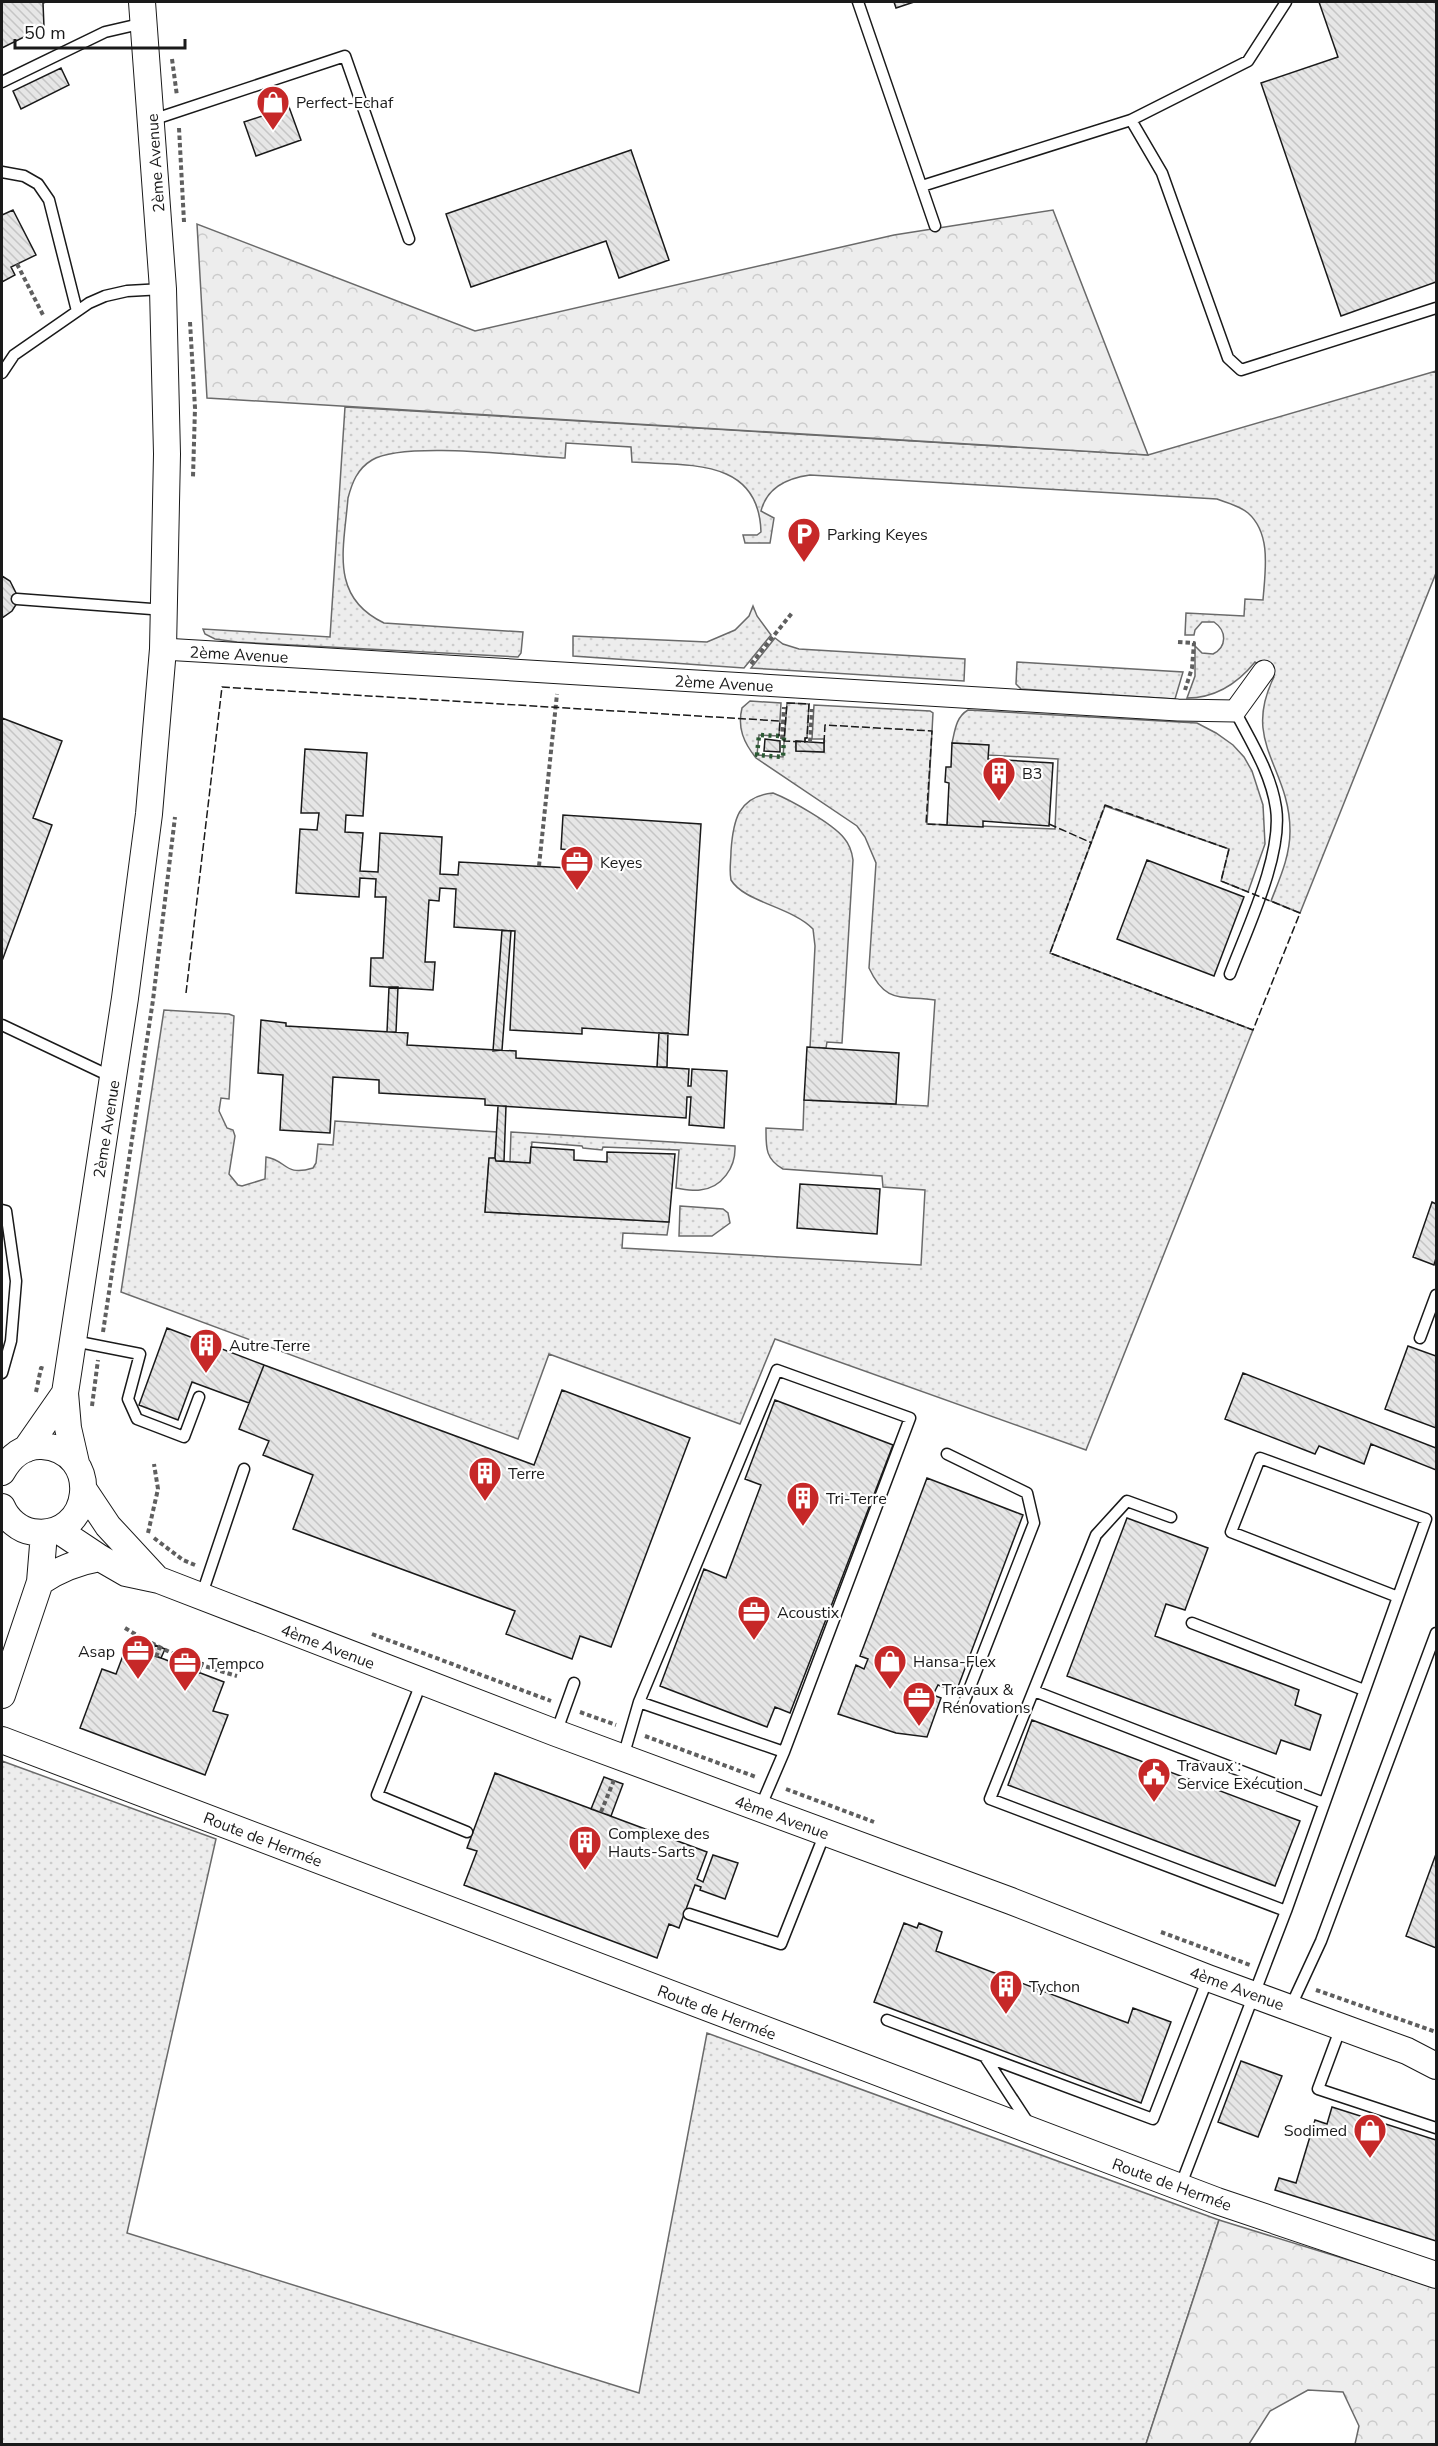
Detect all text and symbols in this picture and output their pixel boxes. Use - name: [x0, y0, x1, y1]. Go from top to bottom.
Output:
- scale bar: [15, 12, 184, 50]
- text: 50 m: [24, 21, 66, 45]
- shop icon: Perfect-Echaf: [255, 84, 291, 131]
- place label: Perfect-Echaf: [296, 92, 394, 114]
- street label: 2ème Avenue: [142, 113, 170, 213]
- parking icon: Parking Keyes: [786, 516, 822, 563]
- place label: Parking Keyes: [827, 524, 928, 546]
- street label: 2ème Avenue: [189, 641, 289, 669]
- street label: 2ème Avenue: [674, 670, 774, 698]
- building icon: B3: [981, 755, 1017, 802]
- place label: B3: [1022, 763, 1042, 785]
- office icon: Keyes: [559, 844, 595, 891]
- place label: Keyes: [600, 852, 643, 874]
- street label: 2ème Avenue: [88, 1079, 126, 1180]
- building icon: Autre Terre: [188, 1327, 224, 1374]
- place label: Autre Terre: [229, 1335, 310, 1357]
- building icon: Terre: [467, 1455, 503, 1502]
- place label: Terre: [508, 1463, 545, 1485]
- building icon: Tri-Terre: [785, 1480, 821, 1527]
- place label: Tri-Terre: [826, 1488, 887, 1510]
- office icon: Acoustix: [736, 1594, 772, 1641]
- place label: Acoustix: [777, 1602, 840, 1624]
- street label: 4ème Avenue: [278, 1619, 378, 1675]
- office icon: Asap: [120, 1633, 156, 1680]
- place label: Asap: [78, 1641, 115, 1663]
- shop icon: Hansa-Flex: [872, 1643, 908, 1690]
- office icon: Tempco: [167, 1645, 203, 1692]
- place label: Hansa-Flex: [913, 1651, 997, 1673]
- place label: Tempco: [208, 1653, 264, 1675]
- place label: Travaux & Rénovations: [942, 1679, 1030, 1719]
- office icon: Travaux & Rénovations: [901, 1680, 937, 1727]
- place label: Travaux : Service Exécution: [1177, 1755, 1303, 1795]
- public building icon: Travaux : Service Exécution: [1136, 1756, 1172, 1803]
- street label: 4ème Avenue: [731, 1791, 832, 1845]
- street label: Route de Hermée: [200, 1807, 325, 1873]
- place label: Complexe des Hauts-Sarts: [608, 1823, 710, 1863]
- building icon: Complexe des Hauts-Sarts: [567, 1824, 603, 1871]
- street label: 4ème Avenue: [1186, 1962, 1287, 2016]
- building icon: Tychon: [988, 1968, 1024, 2015]
- place label: Tychon: [1029, 1976, 1080, 1998]
- street label: Route de Hermée: [654, 1980, 779, 2046]
- shop icon: Sodimed: [1352, 2112, 1388, 2159]
- place label: Sodimed: [1284, 2120, 1347, 2142]
- street label: Route de Hermée: [1109, 2153, 1234, 2217]

